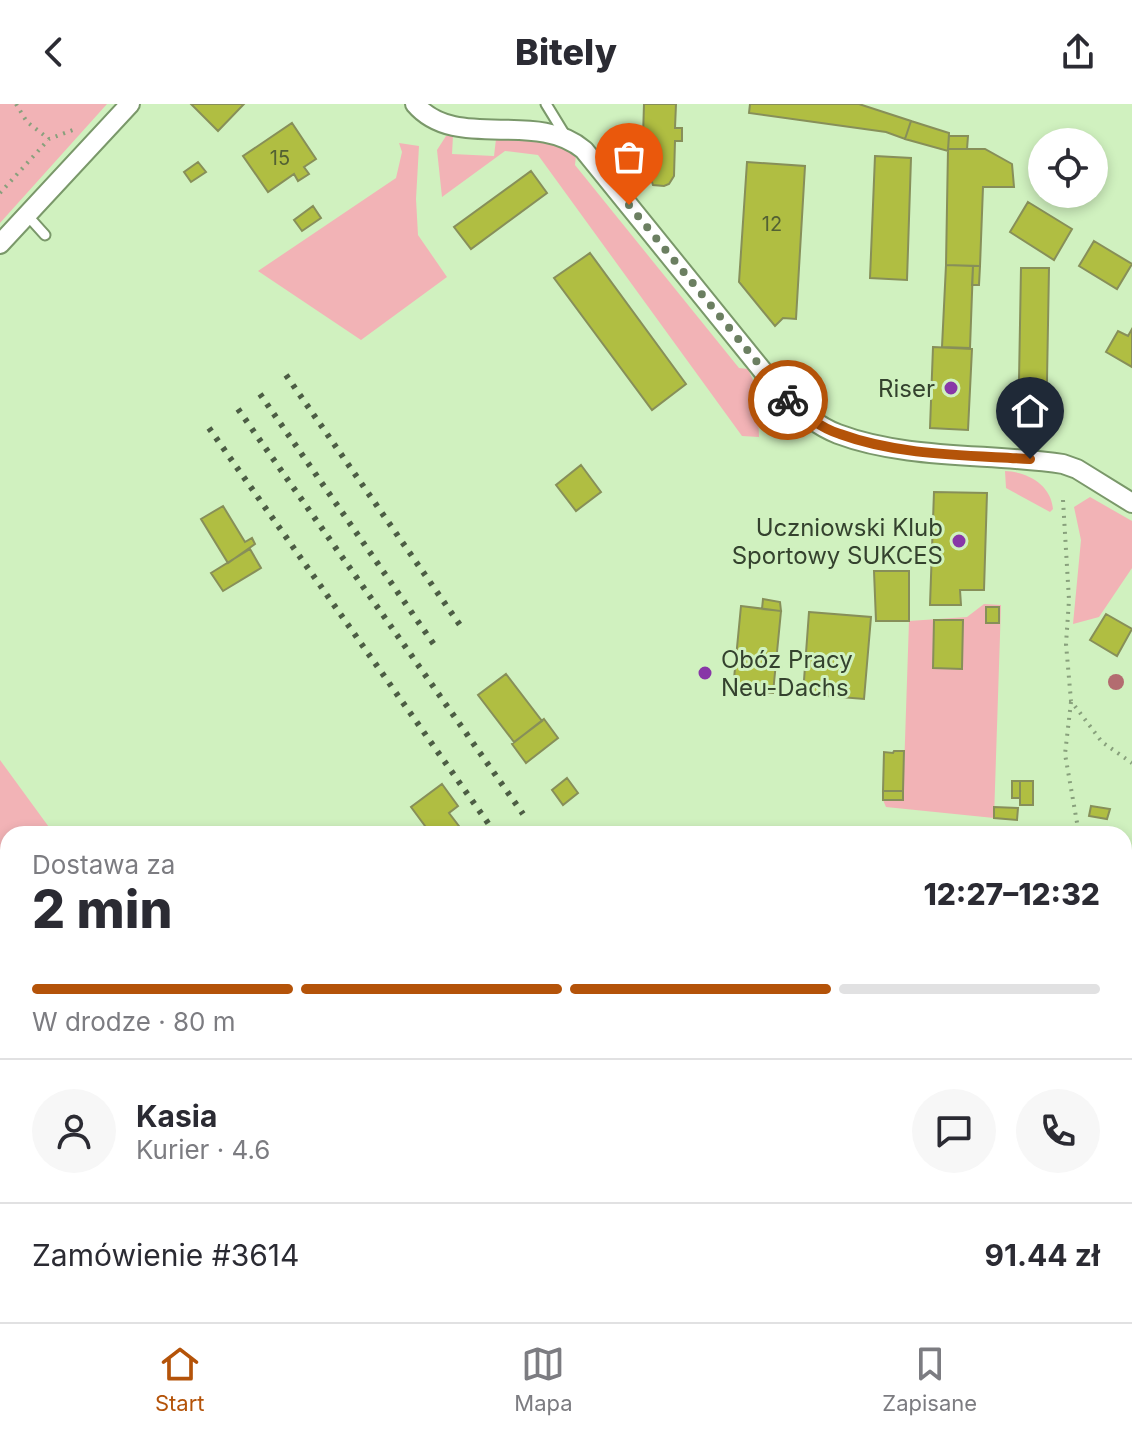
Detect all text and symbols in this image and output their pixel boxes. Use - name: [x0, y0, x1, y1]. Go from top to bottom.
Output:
- icon: back: [32, 30, 76, 74]
- text: Bitely: [515, 30, 617, 74]
- icon: share: [1056, 30, 1100, 74]
- pin: [595, 123, 663, 205]
- map controls: [1028, 128, 1108, 208]
- button: locate: [1028, 128, 1108, 208]
- icon: bag: [607, 135, 651, 179]
- house number: 15: [270, 146, 290, 170]
- house number: 12: [762, 212, 782, 236]
- courier: [748, 360, 828, 440]
- place label: Riser: [878, 374, 935, 403]
- pin: [996, 377, 1064, 459]
- icon: bike: [766, 378, 810, 422]
- marker: Riser: [942, 379, 960, 397]
- icon: home: [1008, 389, 1052, 433]
- place label: Uczniowski Klub Sportowy SUKCES: [732, 513, 943, 570]
- marker: Uczniowski Klub Sportowy SUKCES: [950, 532, 968, 550]
- place label: Obóz Pracy Neu-Dachs: [721, 645, 853, 702]
- marker: Obóz Pracy Neu-Dachs: [696, 664, 714, 682]
- text: Dostawa za: [32, 849, 175, 880]
- text: 12:27–12:32: [924, 876, 1100, 912]
- text: 2 min: [32, 878, 173, 941]
- text: W drodze · 80 m: [32, 1006, 236, 1037]
- button: person: [32, 1089, 116, 1173]
- button: chat: [912, 1089, 996, 1173]
- button: phone: [1016, 1089, 1100, 1173]
- text: Kasia: [136, 1098, 217, 1134]
- text: Kurier · 4.6: [136, 1134, 270, 1165]
- text: Zamówienie #3614: [32, 1237, 299, 1273]
- text: 91.44 zł: [985, 1237, 1100, 1273]
- tab: Start: [155, 1342, 205, 1416]
- tab: Mapa: [514, 1342, 573, 1416]
- tab: Zapisane: [882, 1342, 977, 1416]

